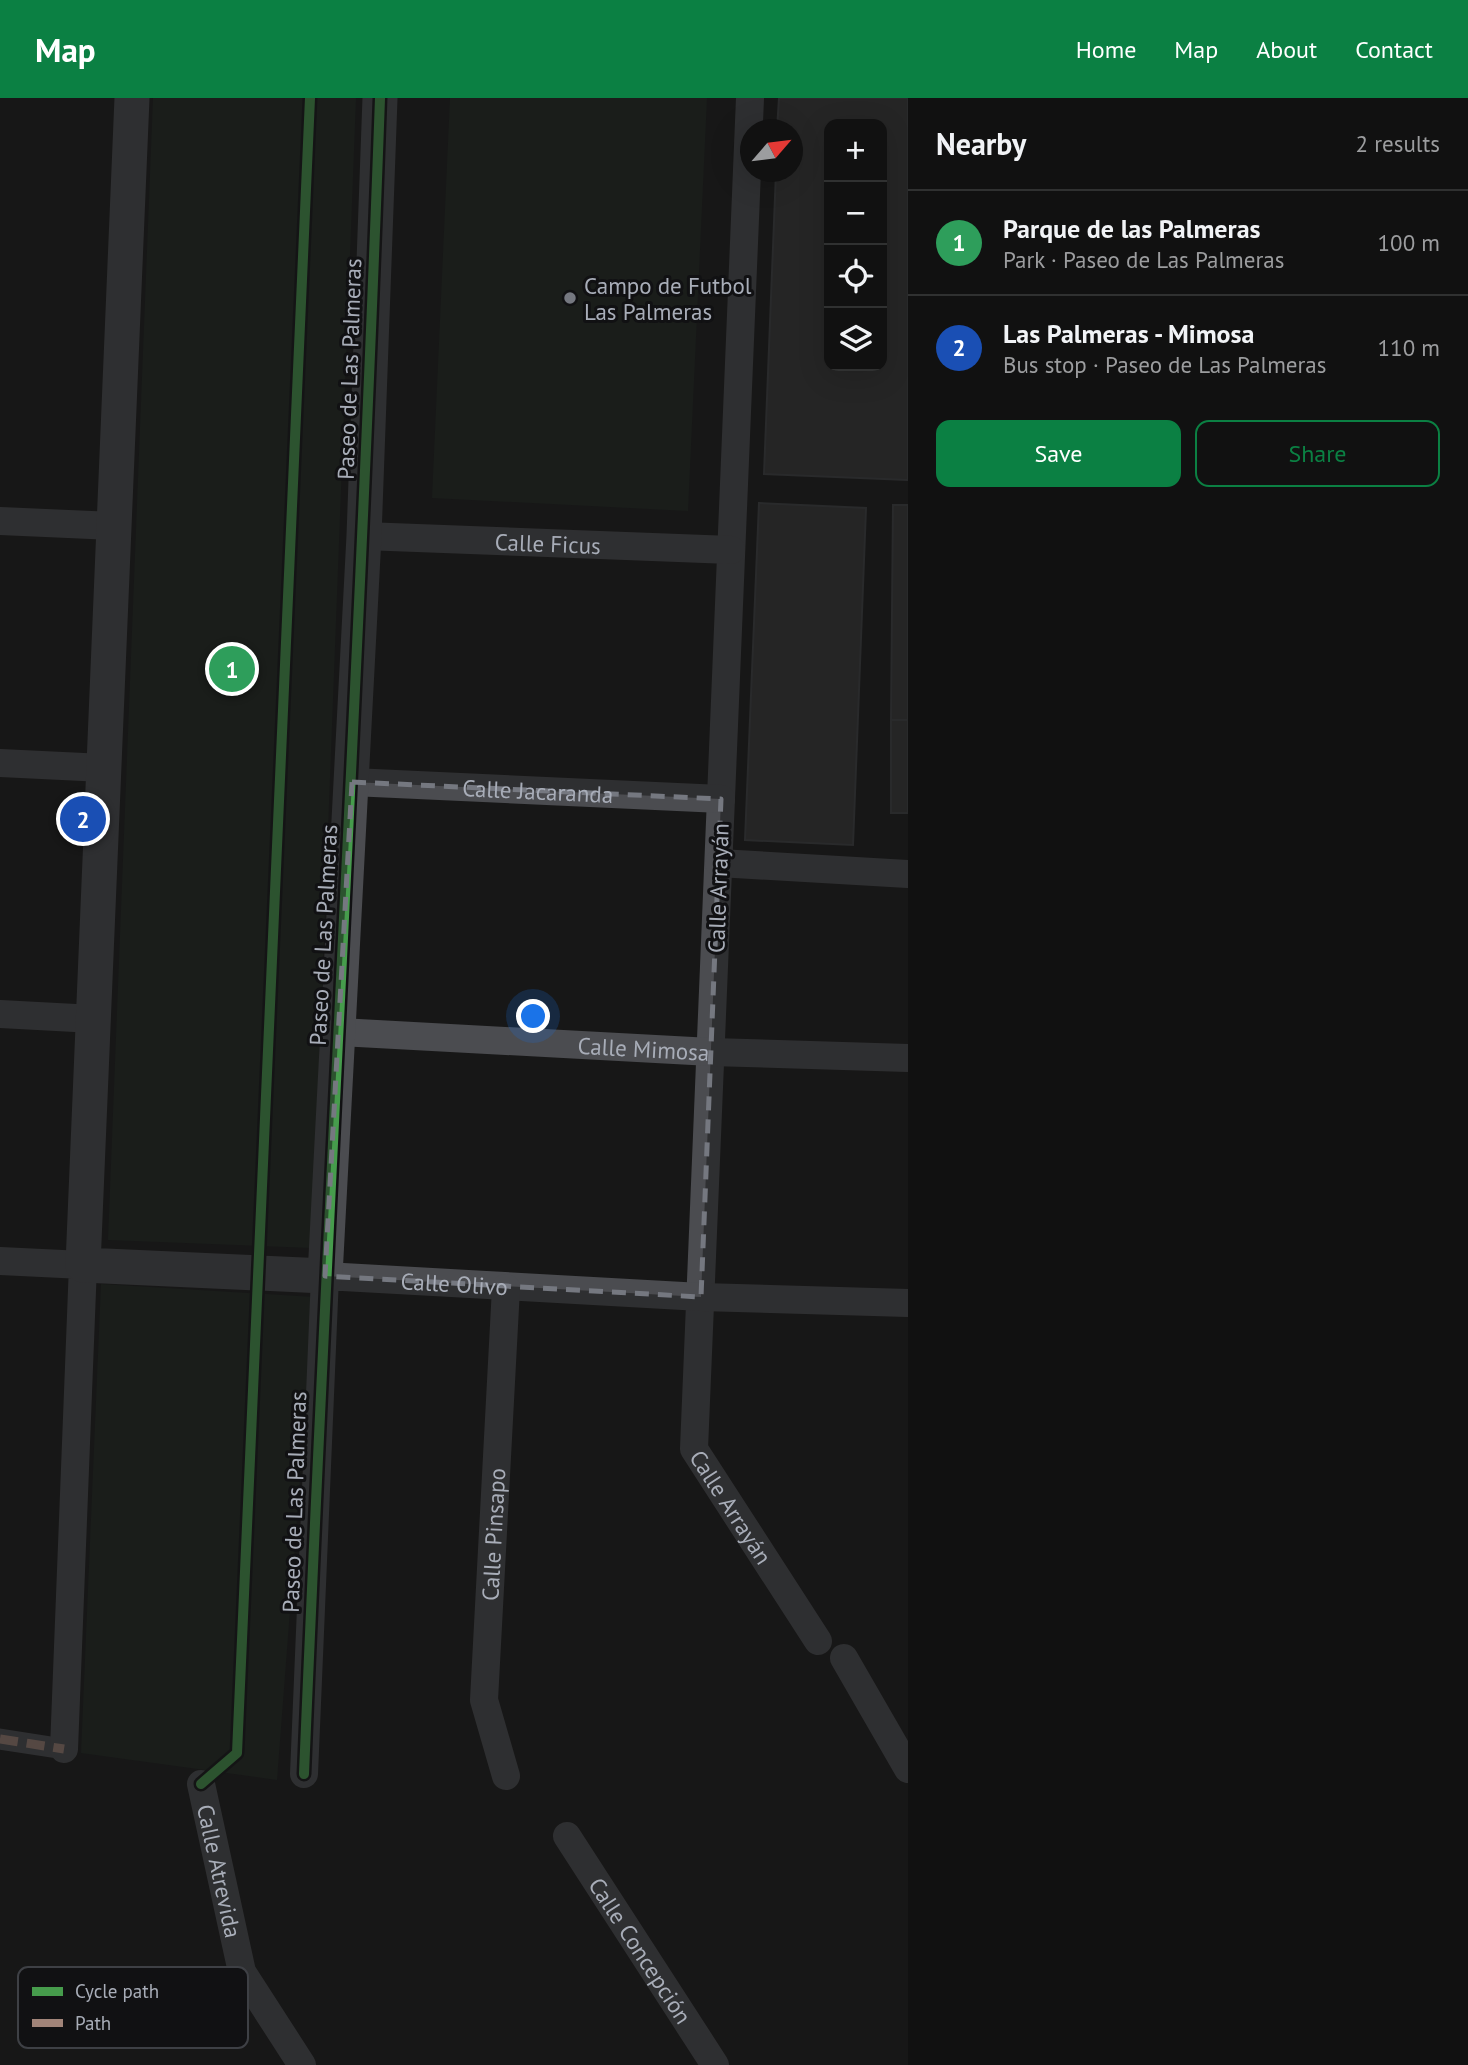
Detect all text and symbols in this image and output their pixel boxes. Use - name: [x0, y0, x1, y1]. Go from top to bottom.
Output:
- text: Map: [35, 28, 96, 71]
- text: Home: [1076, 34, 1136, 65]
- text: Map: [1174, 34, 1218, 65]
- text: About: [1256, 34, 1317, 65]
- text: Contact: [1355, 34, 1433, 65]
- north arrow: [740, 119, 803, 182]
- map controls: [824, 119, 887, 371]
- button: +: [824, 119, 887, 182]
- text: Nearby: [936, 124, 1026, 163]
- text: 2 results: [1356, 129, 1440, 158]
- button: −: [824, 182, 887, 245]
- text: Parque de las Palmeras: [1003, 212, 1261, 245]
- text: 1: [952, 228, 966, 257]
- text: 100 m: [1378, 228, 1440, 257]
- button: locate: [824, 245, 887, 308]
- text: Park · Paseo de Las Palmeras: [1003, 245, 1284, 274]
- street label: Paseo de Las Palmeras: [331, 258, 367, 480]
- place label: Campo de Futbol Las Palmeras: [584, 271, 752, 326]
- marker: Campo de Futbol Las Palmeras: [562, 290, 578, 306]
- button: layers: [824, 308, 887, 371]
- text: Las Palmeras - Mimosa: [1003, 317, 1254, 350]
- text: 2: [952, 333, 966, 362]
- text: 110 m: [1378, 333, 1440, 362]
- text: Bus stop · Paseo de Las Palmeras: [1003, 350, 1326, 379]
- button: Save: [936, 420, 1181, 487]
- button: Share: [1195, 420, 1440, 487]
- street label: Calle Ficus: [494, 527, 601, 560]
- pin: 1: [209, 643, 255, 695]
- street label: Calle Jacaranda: [462, 773, 614, 809]
- pin: 2: [60, 793, 106, 845]
- street label: Calle Arrayán: [701, 823, 735, 953]
- street label: Paseo de Las Palmeras: [303, 824, 343, 1046]
- your location: [516, 999, 550, 1033]
- street label: Calle Mimosa: [577, 1030, 710, 1066]
- street label: Calle Olivo: [400, 1266, 509, 1301]
- street label: Paseo de Las Palmeras: [276, 1391, 312, 1613]
- street label: Calle Arrayán: [684, 1444, 779, 1569]
- street label: Calle Pinsapo: [475, 1467, 511, 1602]
- street label: Calle Atrevida: [191, 1802, 249, 1940]
- street label: Calle Concepción: [583, 1872, 699, 2029]
- legend: [18, 1967, 248, 2048]
- text: Cycle path: [75, 1979, 159, 2003]
- text: Path: [75, 2011, 111, 2035]

